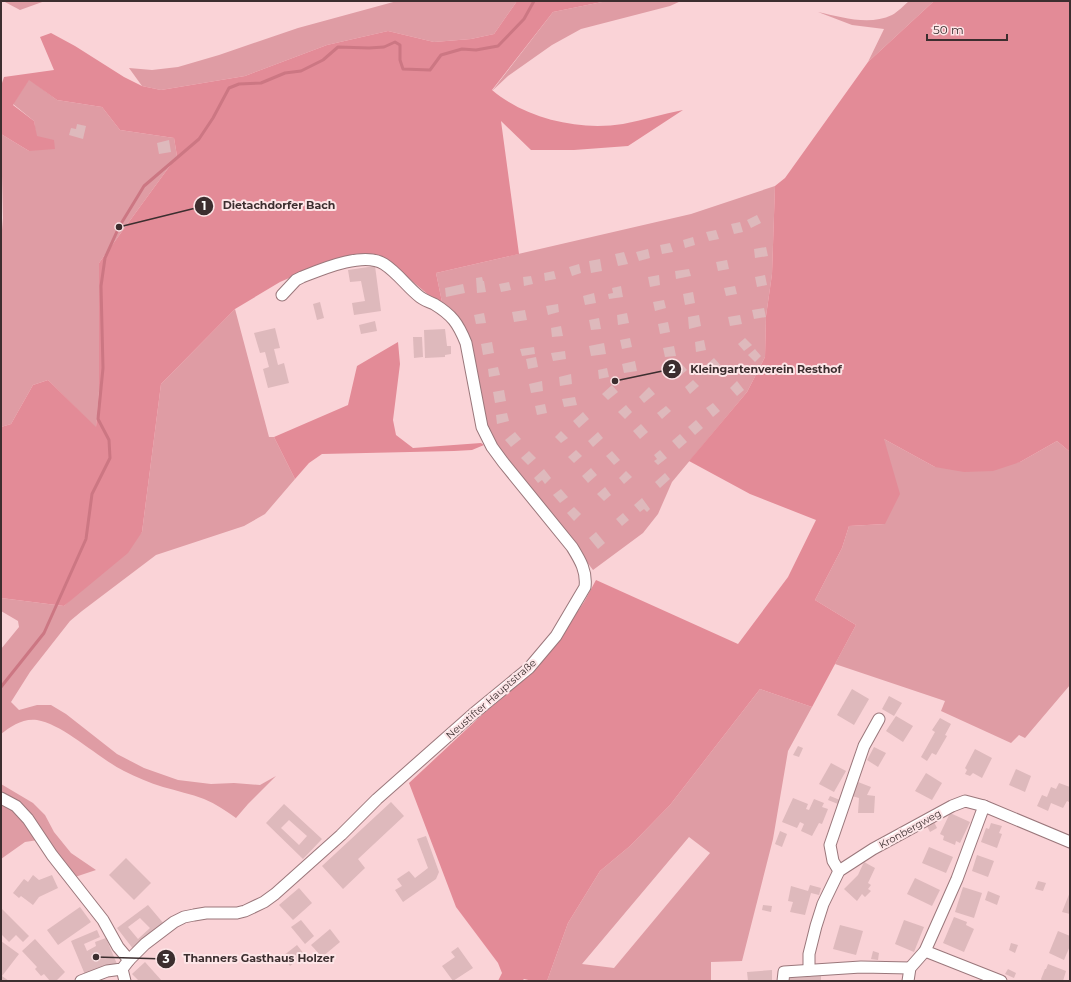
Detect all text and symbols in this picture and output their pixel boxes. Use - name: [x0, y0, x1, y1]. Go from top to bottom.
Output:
- scale bar: [927, 16, 1007, 42]
- text: 50 m: [933, 22, 964, 37]
- callout: Dietachdorfer Bach: [194, 194, 343, 217]
- text: 1: [202, 198, 206, 213]
- text: Dietachdorfer Bach: [223, 198, 335, 212]
- callout: Kleingartenverein Resthof: [662, 358, 850, 381]
- text: 2: [668, 361, 676, 376]
- text: Kleingartenverein Resthof: [690, 362, 842, 376]
- street label: Neustifter Hauptstraße: [443, 656, 539, 742]
- street label: Kronbergweg: [877, 807, 943, 851]
- callout: Thanners Gasthaus Holzer: [156, 947, 343, 970]
- text: 3: [161, 951, 170, 966]
- text: Thanners Gasthaus Holzer: [184, 951, 335, 965]

